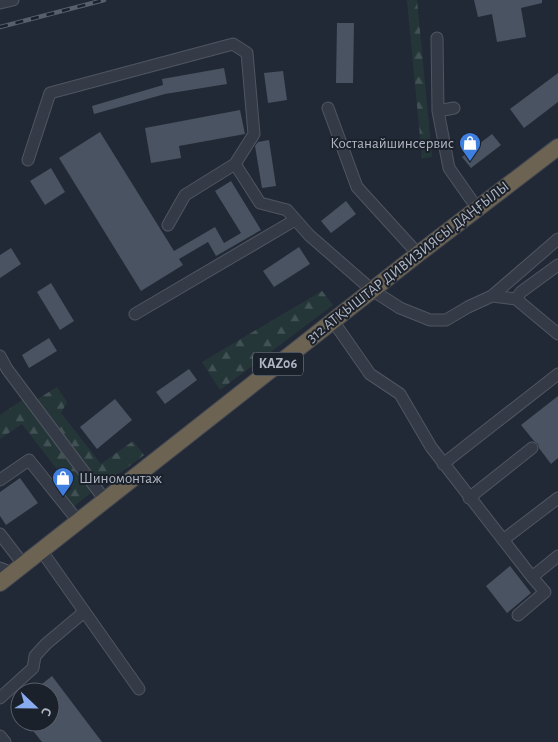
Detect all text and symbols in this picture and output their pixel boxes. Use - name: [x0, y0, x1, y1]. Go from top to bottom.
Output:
- shop icon: Костанайшинсервис: [458, 131, 482, 162]
- place label: Костанайшинсервис: [330, 136, 454, 151]
- street label: 312 АТҚЫШТАР ДИВИЗИЯСЫ ДАҢҒЫЛЫ: [304, 179, 512, 345]
- road number: KАZ06: [253, 352, 303, 376]
- shop icon: Шиномонтаж: [51, 466, 75, 497]
- place label: Шиномонтаж: [79, 471, 162, 486]
- north arrow: [10, 682, 60, 732]
- text: С: [38, 705, 54, 718]

